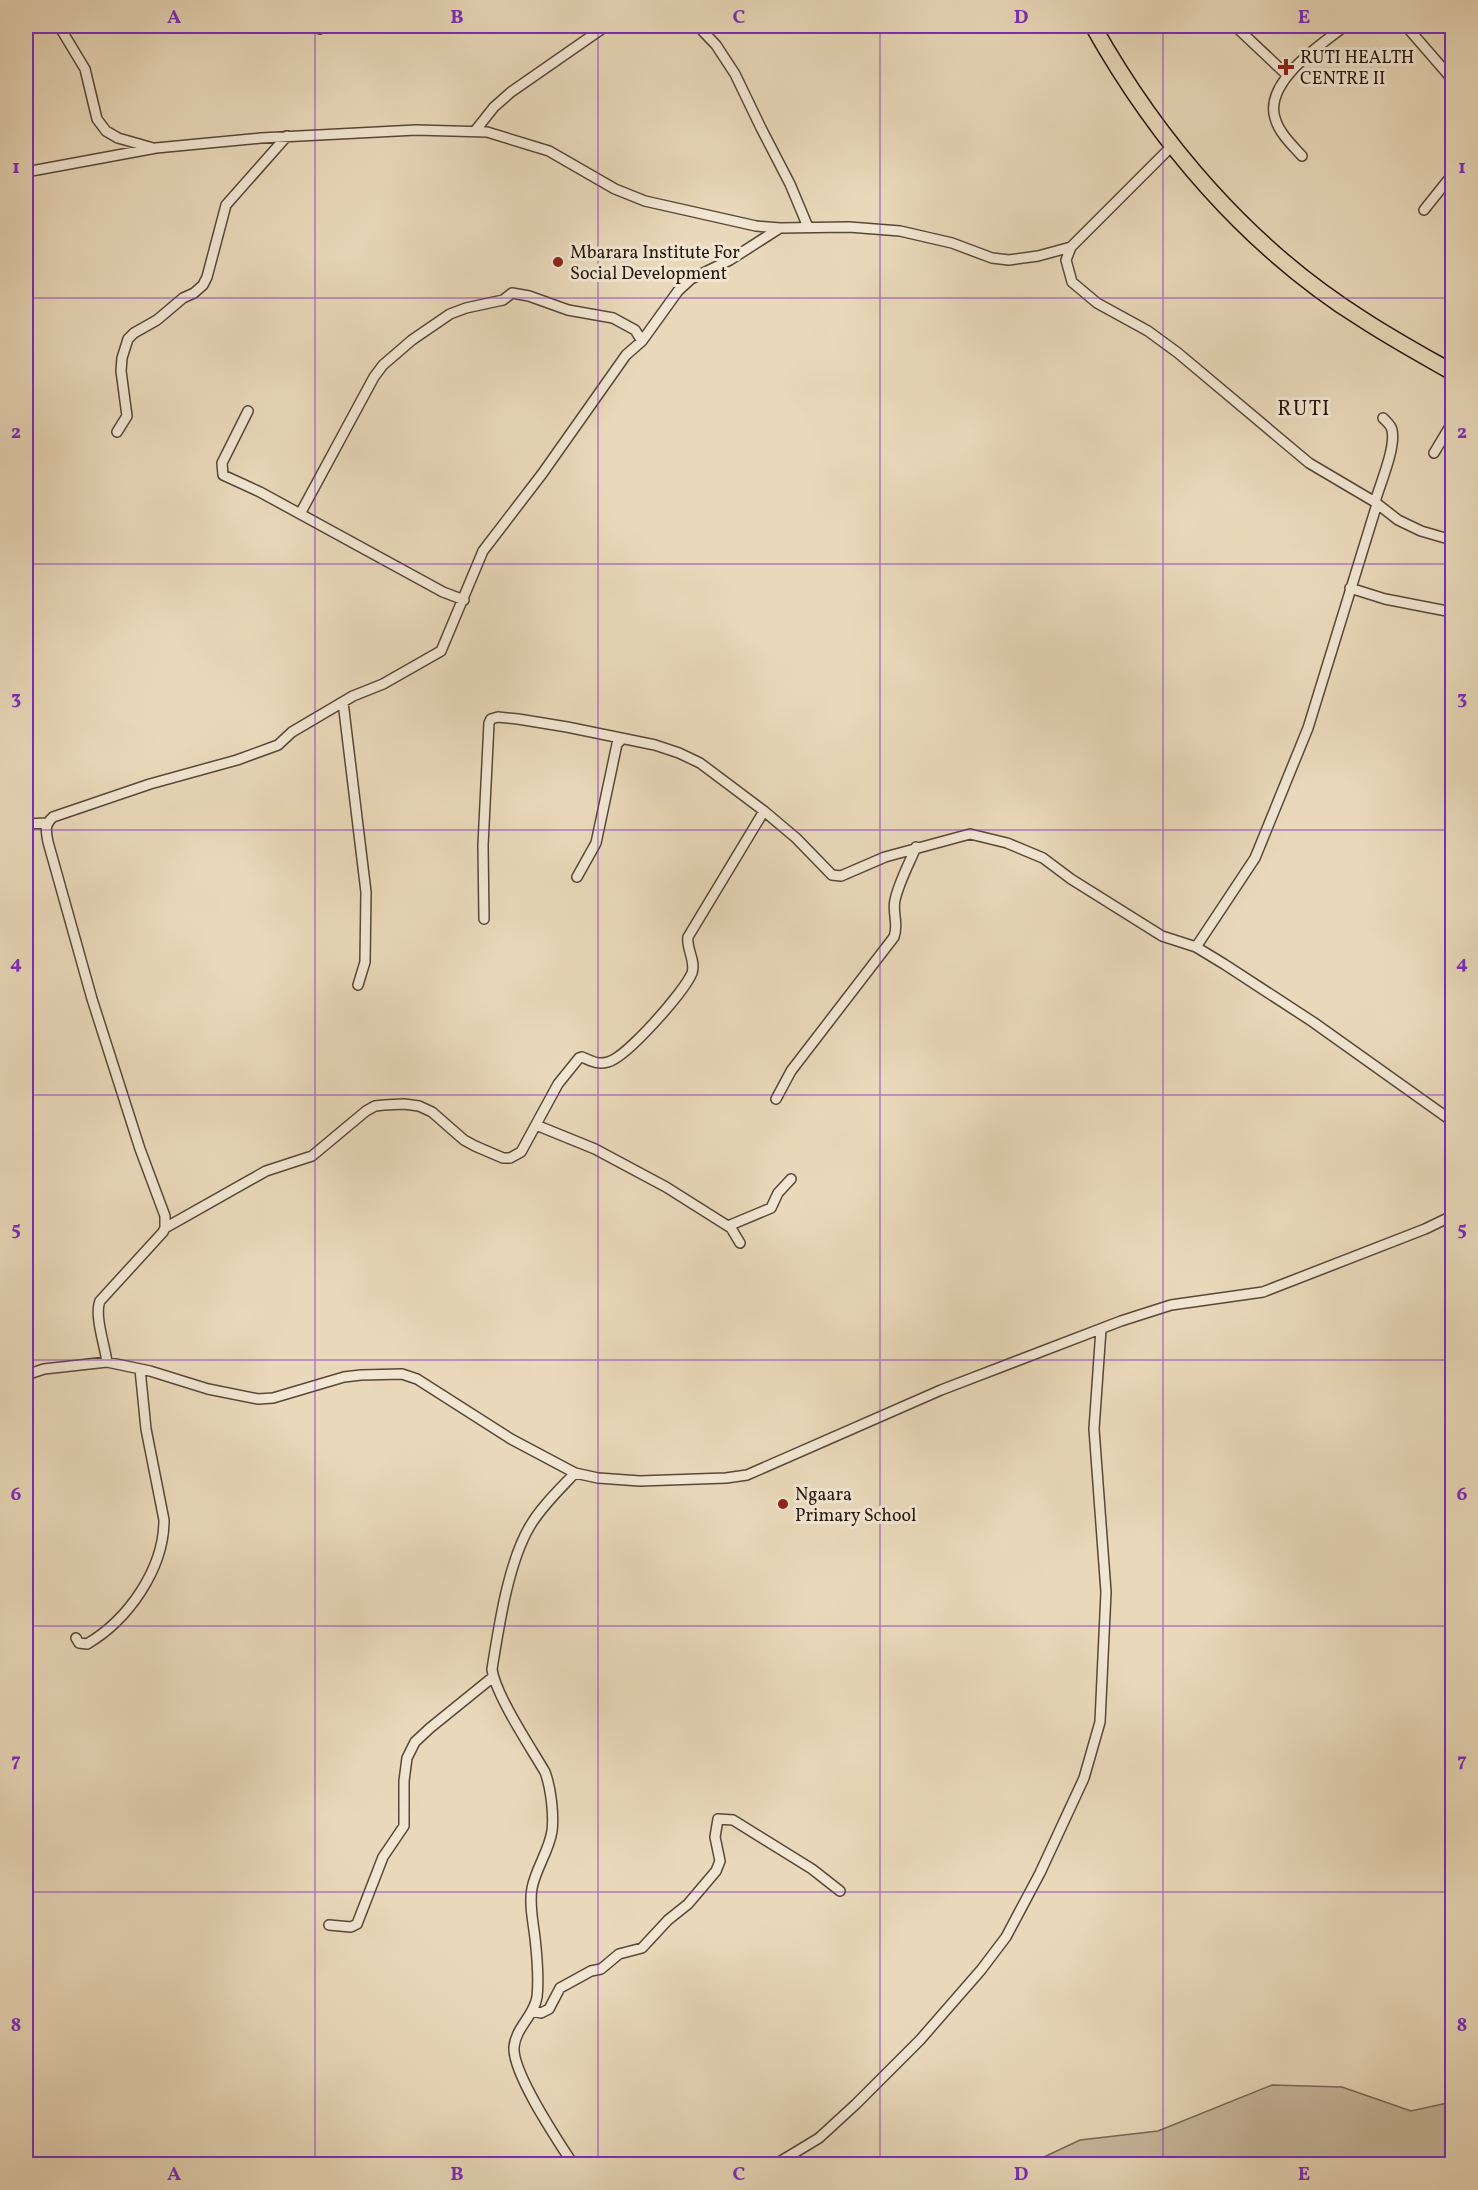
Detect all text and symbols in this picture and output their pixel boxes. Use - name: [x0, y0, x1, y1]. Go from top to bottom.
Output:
- text: A: [167, 4, 181, 32]
- text: B: [450, 4, 464, 32]
- text: C: [733, 4, 746, 32]
- text: D: [1014, 4, 1028, 32]
- text: E: [1298, 4, 1310, 32]
- place label: RUTI HEALTH CENTRE II: [1300, 46, 1414, 92]
- marker: RUTI HEALTH CENTRE II: [1277, 58, 1295, 76]
- text: 1: [12, 154, 20, 182]
- text: 1: [1458, 154, 1466, 182]
- place label: Mbarara Institute For Social Development: [570, 241, 740, 287]
- marker: Mbarara Institute For Social Development: [551, 255, 565, 269]
- district label: RUTI: [1277, 395, 1331, 424]
- text: 2: [11, 419, 21, 447]
- text: 2: [1457, 419, 1467, 447]
- text: 3: [11, 685, 21, 713]
- text: 3: [1457, 685, 1467, 713]
- text: 4: [10, 950, 22, 978]
- text: 4: [1456, 950, 1468, 978]
- text: 5: [11, 1216, 21, 1244]
- text: 5: [1457, 1216, 1467, 1244]
- text: 6: [11, 1481, 22, 1509]
- text: 6: [1457, 1481, 1468, 1509]
- place label: Ngaara Primary School: [795, 1483, 916, 1529]
- marker: Ngaara Primary School: [776, 1497, 790, 1511]
- text: 7: [11, 1747, 21, 1775]
- text: 7: [1457, 1747, 1467, 1775]
- text: 8: [11, 2012, 21, 2040]
- text: 8: [1457, 2012, 1467, 2040]
- text: A: [167, 2161, 181, 2189]
- text: B: [450, 2161, 464, 2189]
- text: C: [733, 2161, 746, 2189]
- text: D: [1014, 2161, 1028, 2189]
- text: E: [1298, 2161, 1310, 2189]

